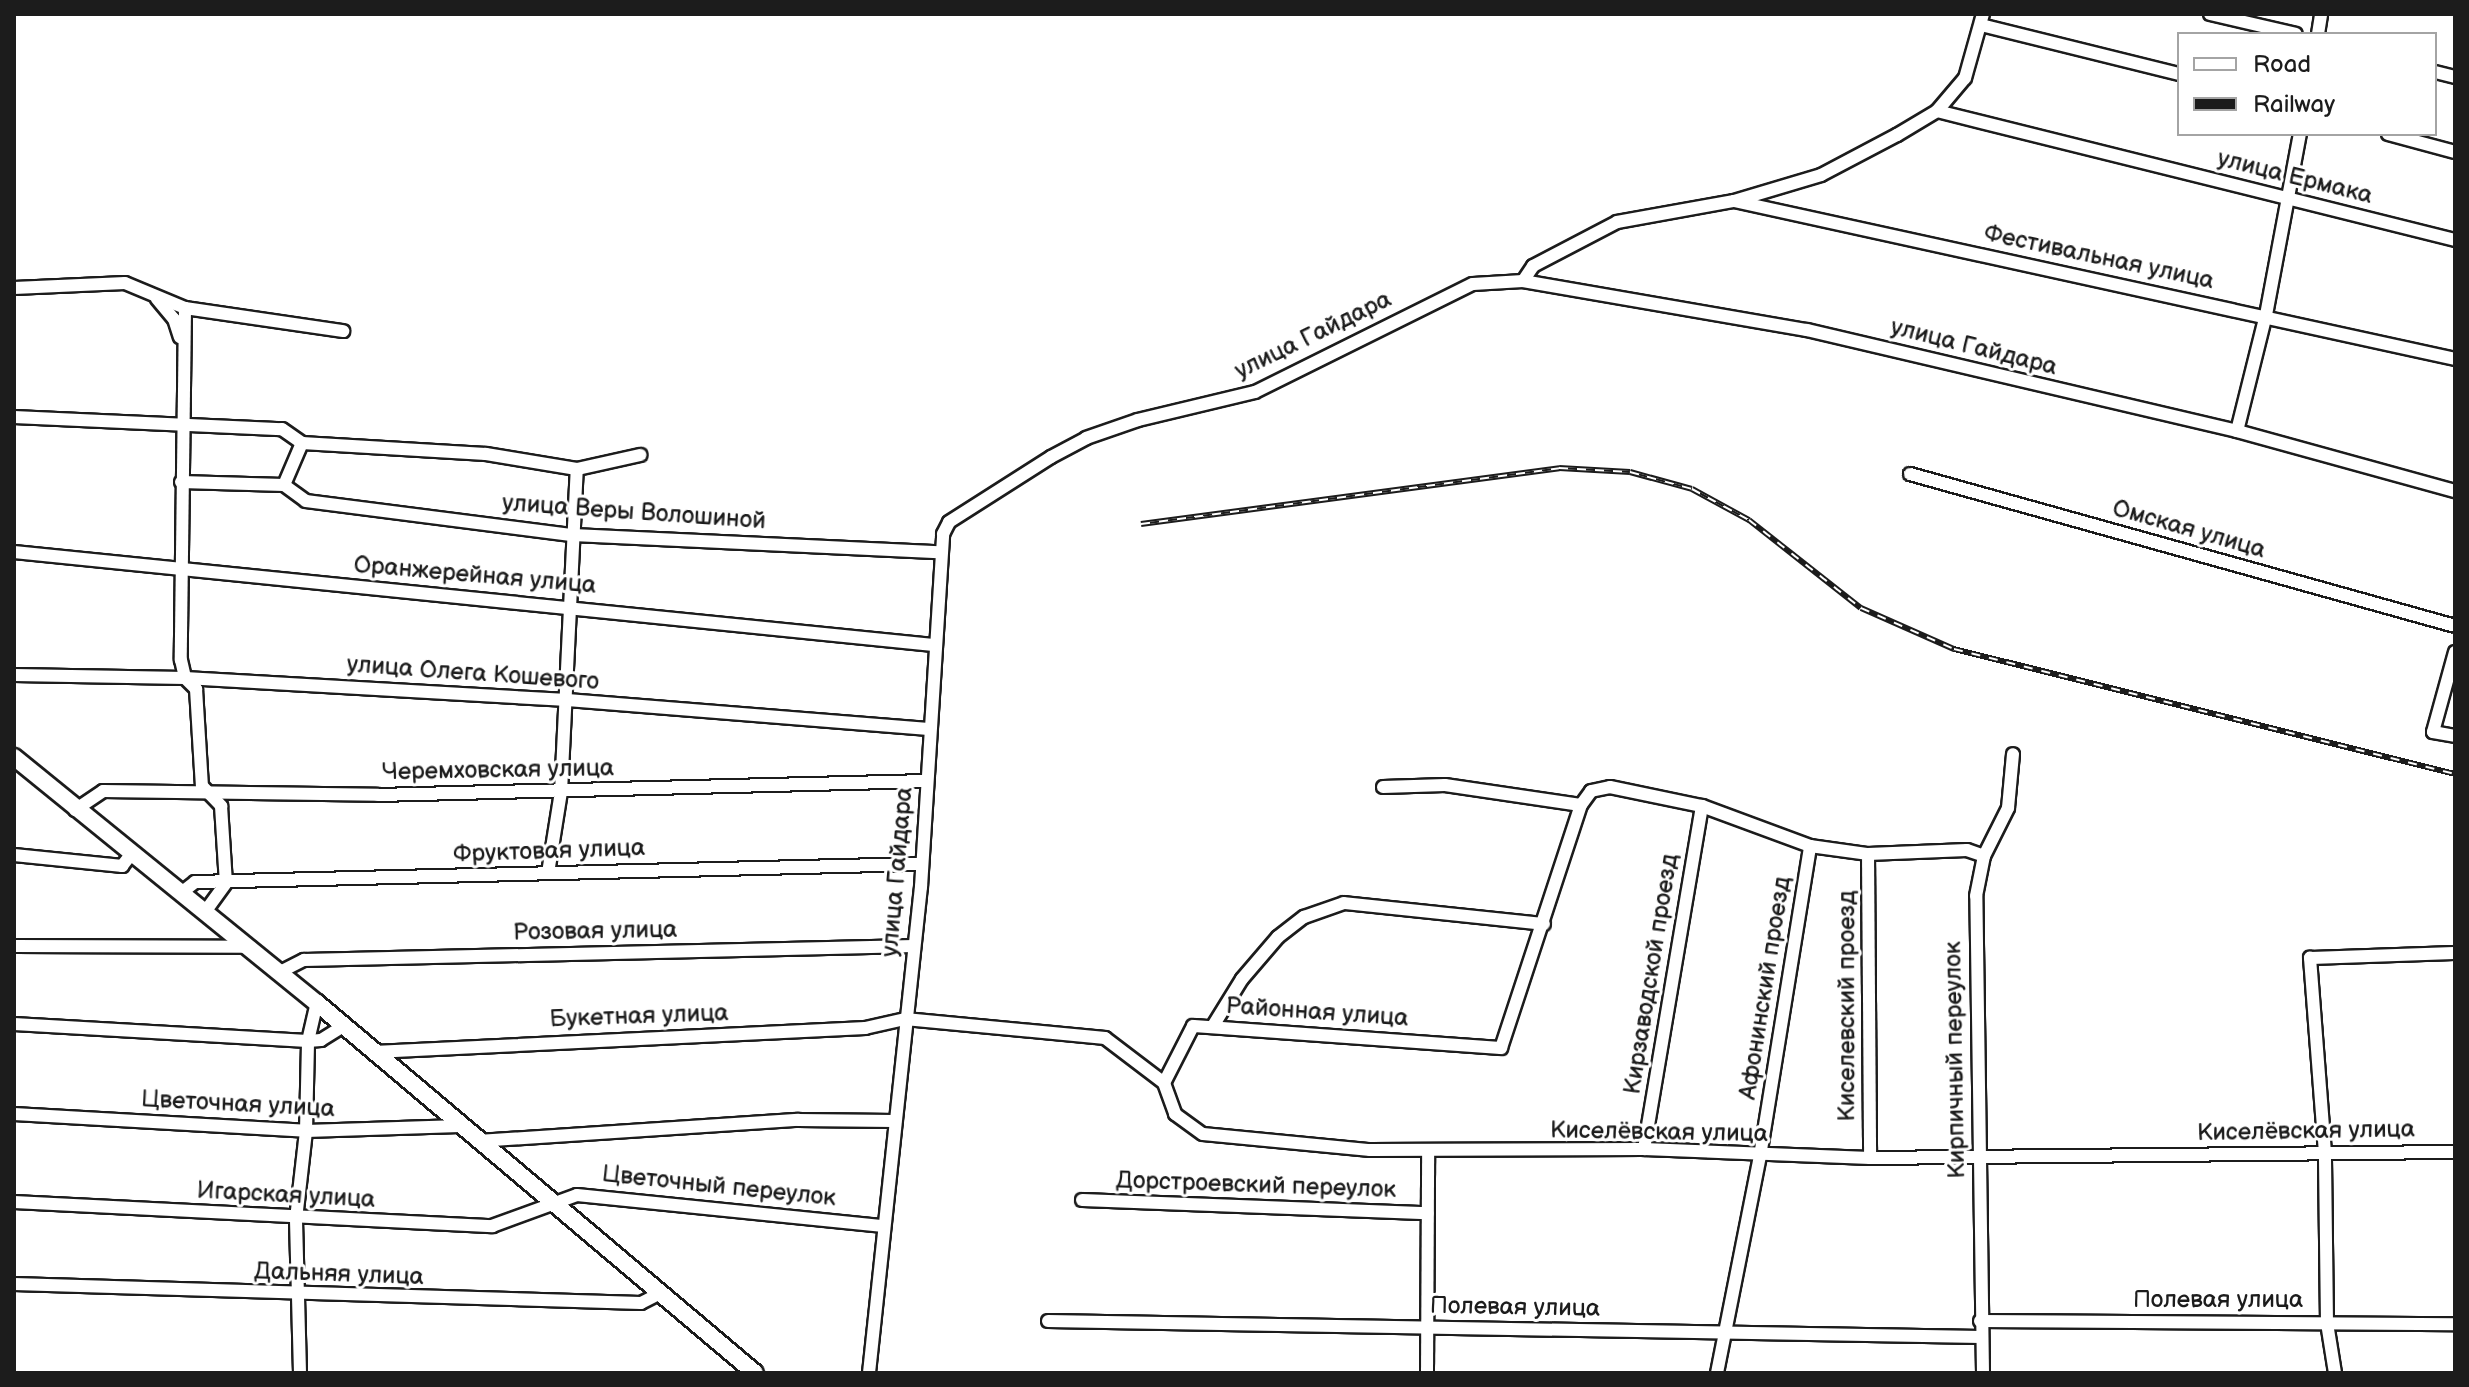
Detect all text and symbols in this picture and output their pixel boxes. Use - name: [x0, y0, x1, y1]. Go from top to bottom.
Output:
- legend: [2177, 32, 2437, 136]
- text: Road: [2253, 50, 2311, 79]
- text: Railway: [2253, 90, 2335, 119]
- street label: улица Ермака: [2215, 144, 2375, 210]
- street label: Фестивальная улица: [1981, 219, 2217, 295]
- street label: улица Гайдара: [1230, 285, 1396, 385]
- street label: улица Гайдара: [1888, 312, 2060, 382]
- street label: улица Веры Волошиной: [501, 488, 767, 536]
- street label: Омская улица: [2109, 493, 2269, 565]
- street label: Оранжерейная улица: [353, 550, 597, 600]
- street label: улица Олега Кошевого: [346, 650, 600, 696]
- street label: Черемховская улица: [382, 754, 614, 786]
- street label: улица Гайдара: [875, 786, 919, 958]
- street label: Фруктовая улица: [453, 833, 645, 869]
- street label: Кирзаводской проезд: [1618, 852, 1684, 1096]
- street label: Афонинский проезд: [1733, 874, 1797, 1102]
- street label: Киселевский проезд: [1833, 890, 1861, 1122]
- street label: Розовая улица: [513, 915, 677, 947]
- street label: Кирпичный переулок: [1939, 941, 1971, 1179]
- street label: Районная улица: [1225, 991, 1409, 1033]
- street label: Букетная улица: [549, 998, 729, 1034]
- street label: Цветочная улица: [140, 1085, 336, 1123]
- street label: Киселёвская улица: [2197, 1115, 2415, 1147]
- street label: Киселёвская улица: [1550, 1116, 1768, 1148]
- street label: Цветочный переулок: [601, 1159, 837, 1213]
- street label: Дорстроевский переулок: [1115, 1166, 1397, 1204]
- street label: Игарская улица: [196, 1176, 376, 1214]
- street label: Дальняя улица: [254, 1257, 424, 1291]
- street label: Полевая улица: [2133, 1286, 2303, 1314]
- street label: Полевая улица: [1430, 1291, 1600, 1323]

